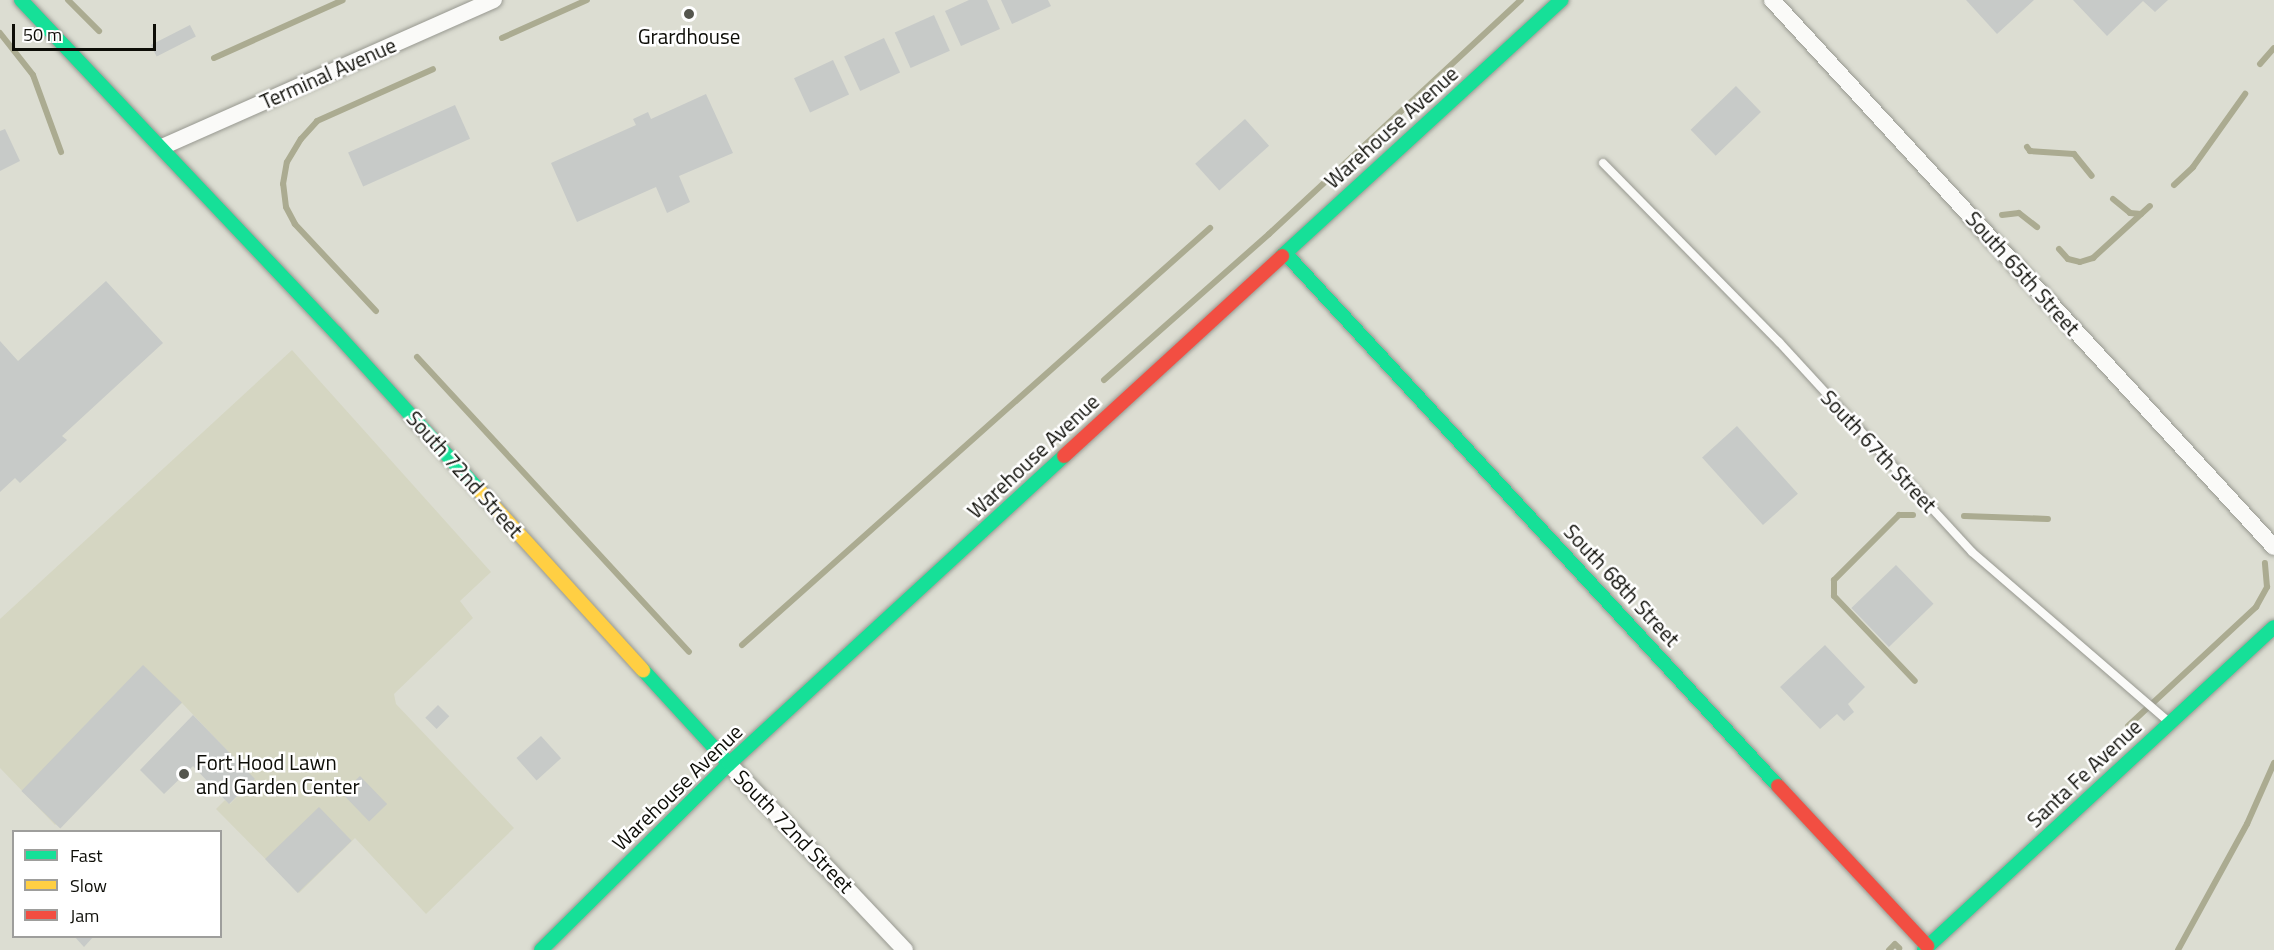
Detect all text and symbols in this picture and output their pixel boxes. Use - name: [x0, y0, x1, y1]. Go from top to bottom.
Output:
- marker: Grardhouse: [682, 7, 696, 21]
- scale bar: [15, 12, 159, 50]
- text: 50 m: [23, 21, 62, 48]
- place label: Grardhouse: [638, 23, 740, 49]
- street label: Terminal Avenue: [256, 32, 400, 114]
- street label: Warehouse Avenue: [1319, 61, 1463, 193]
- street label: South 65th Street: [1961, 206, 2085, 340]
- street label: South 67th Street: [1816, 385, 1942, 517]
- street label: Warehouse Avenue: [962, 389, 1104, 523]
- street label: South 72nd Street: [402, 406, 528, 542]
- street label: South 68th Street: [1559, 519, 1685, 651]
- street label: Santa Fe Avenue: [2022, 714, 2146, 832]
- street label: Warehouse Avenue: [607, 719, 747, 855]
- place label: Fort Hood Lawn and Garden Center: [196, 749, 360, 799]
- street label: South 72nd Street: [729, 764, 859, 898]
- marker: Fort Hood Lawn and Garden Center: [177, 767, 191, 781]
- legend: [12, 830, 222, 938]
- text: Fast: [70, 842, 103, 869]
- text: Slow: [70, 872, 107, 899]
- text: Jam: [70, 902, 99, 929]

